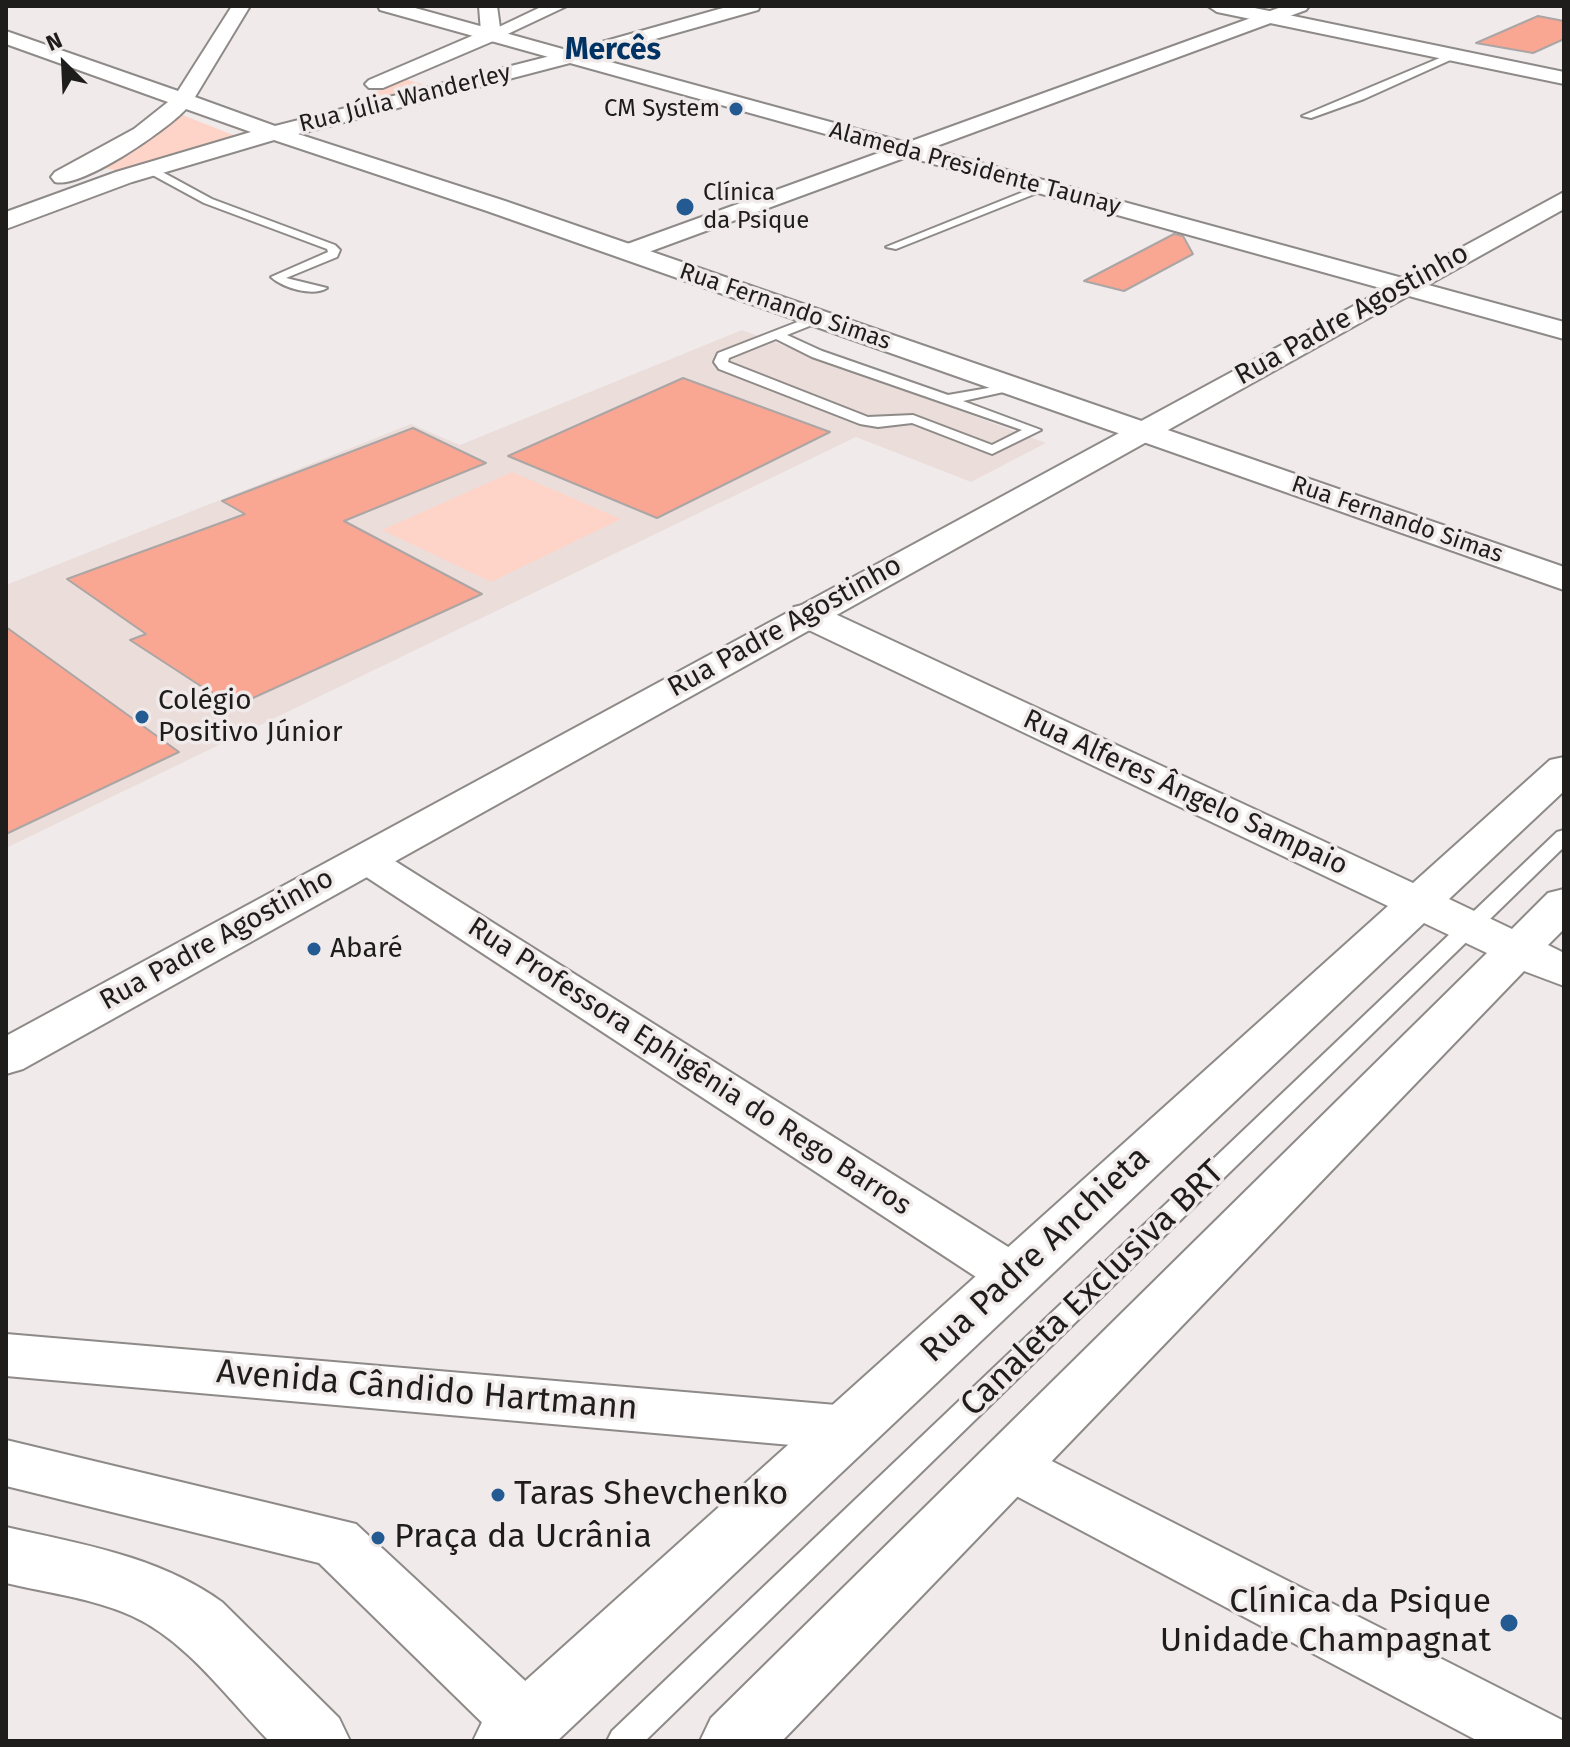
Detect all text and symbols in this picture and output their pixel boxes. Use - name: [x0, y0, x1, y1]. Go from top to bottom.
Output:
- north arrow: [24, 24, 104, 104]
- text: N: [42, 26, 66, 57]
- district label: Mercês: [565, 33, 661, 69]
- street label: Rua Júlia Wanderley: [296, 59, 514, 139]
- place label: CM System: [604, 95, 720, 123]
- marker: CM System: [727, 100, 745, 118]
- street label: Alameda Presidente Taunay: [826, 116, 1124, 222]
- place label: Clínica da Psique: [703, 179, 809, 235]
- marker: Clínica da Psique: [674, 196, 696, 218]
- street label: Rua Padre Agostinho: [1229, 237, 1475, 393]
- street label: Rua Fernando Simas: [676, 257, 894, 357]
- street label: Rua Fernando Simas: [1288, 470, 1506, 570]
- street label: Rua Padre Agostinho: [662, 549, 908, 705]
- place label: Colégio Positivo Júnior: [158, 684, 342, 750]
- street label: Rua Alferes Ângelo Sampaio: [1017, 703, 1353, 883]
- marker: Colégio Positivo Júnior: [133, 708, 151, 726]
- street label: Rua Padre Agostinho: [94, 862, 340, 1018]
- street label: Rua Professora Ephigênia do Rego Barros: [461, 911, 917, 1223]
- place label: Abaré: [330, 932, 403, 966]
- marker: Abaré: [305, 940, 323, 958]
- street label: Rua Padre Anchieta: [913, 1138, 1159, 1372]
- street label: Canaleta Exclusiva BRT: [953, 1152, 1233, 1426]
- street label: Avenida Cândido Hartmann: [215, 1352, 639, 1430]
- place label: Taras Shevchenko: [514, 1475, 788, 1515]
- marker: Taras Shevchenko: [489, 1486, 507, 1504]
- place label: Praça da Ucrânia: [394, 1518, 652, 1558]
- marker: Praça da Ucrânia: [369, 1529, 387, 1547]
- place label: Clínica da Psique Unidade Champagnat: [1160, 1583, 1491, 1662]
- marker: Clínica da Psique Unidade Champagnat: [1498, 1612, 1520, 1634]

